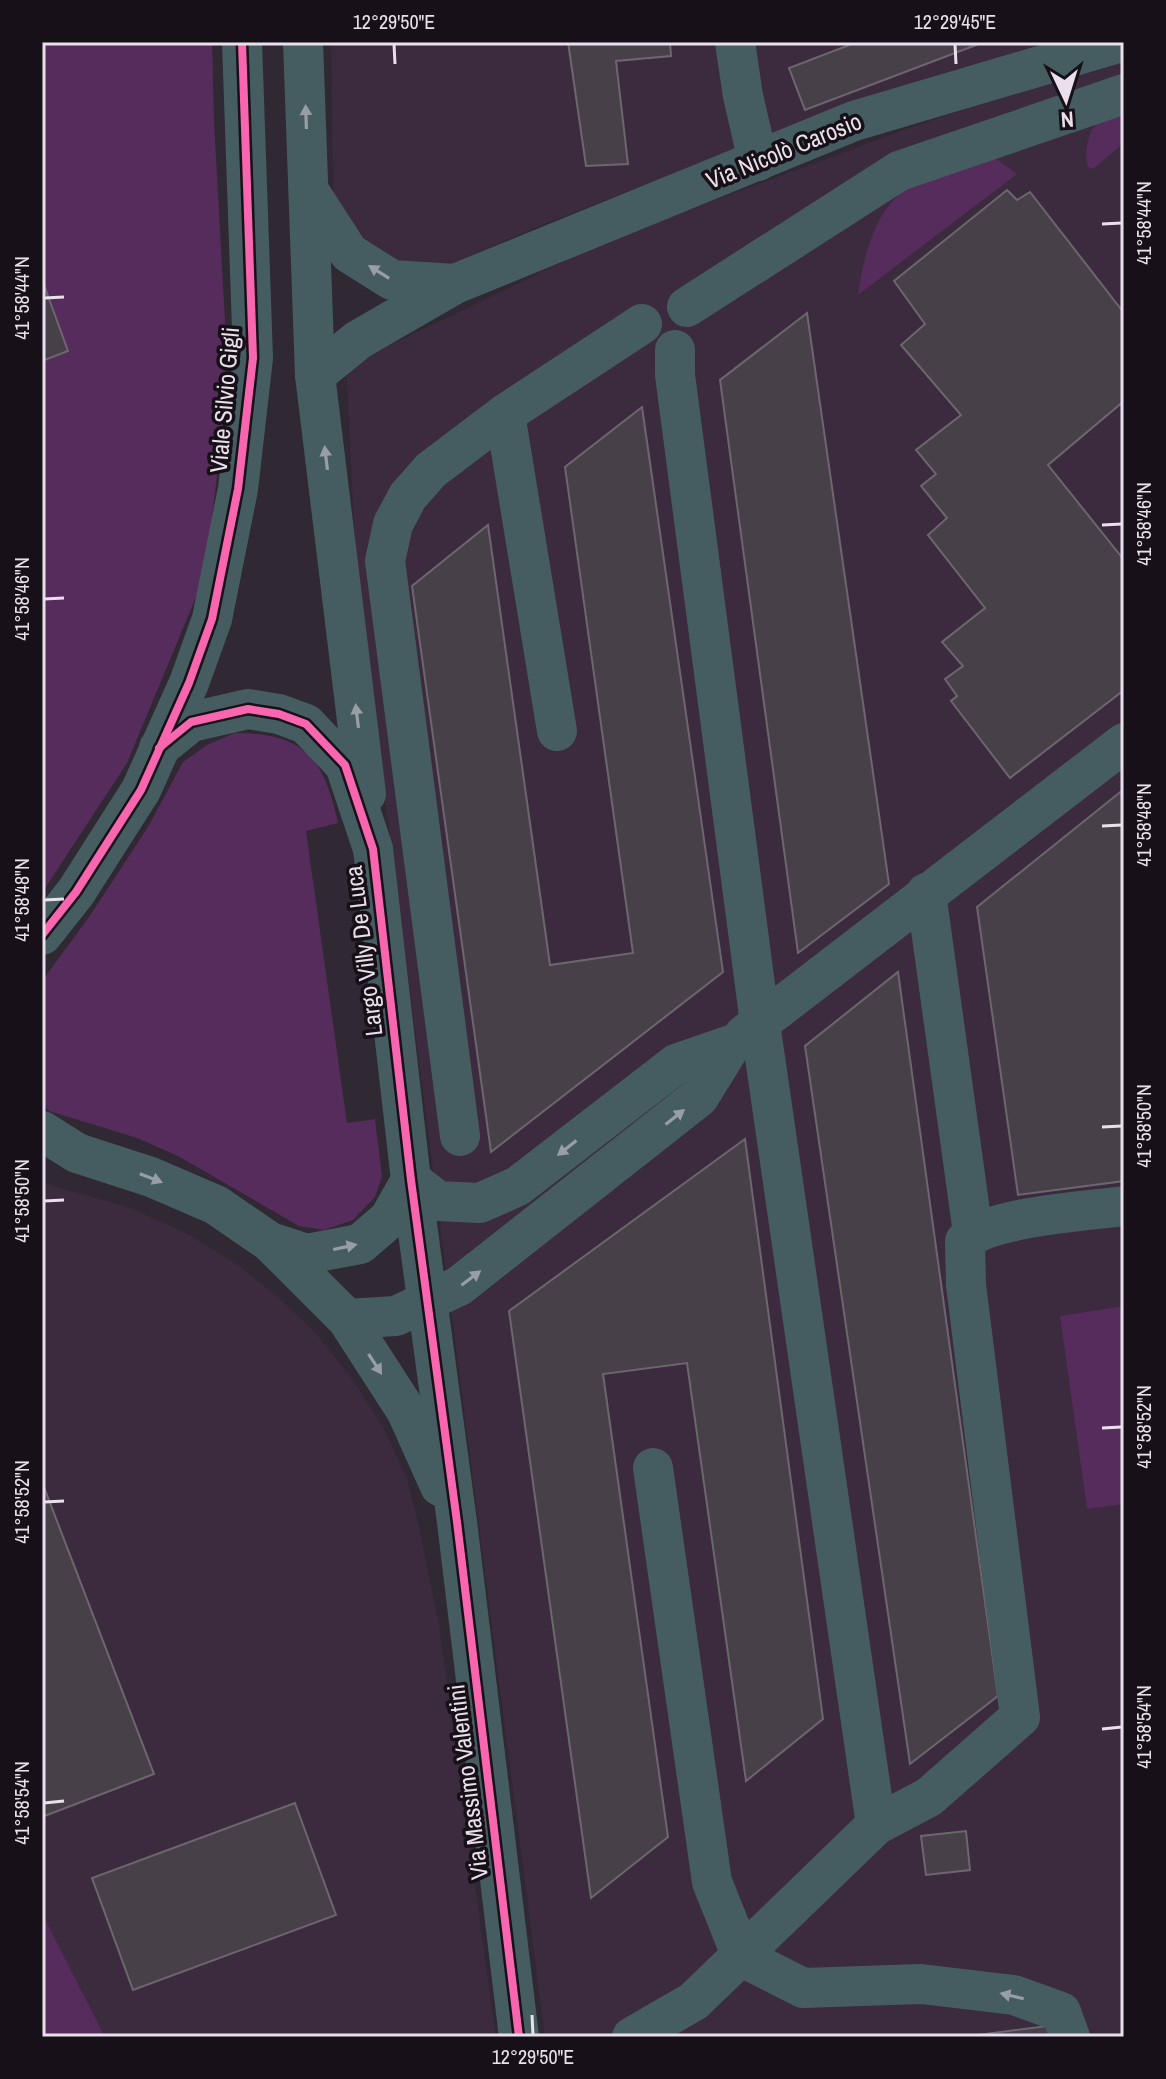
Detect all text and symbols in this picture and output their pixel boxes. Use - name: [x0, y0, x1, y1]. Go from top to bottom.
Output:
- text: 12°29'50"E: [353, 8, 435, 35]
- text: 12°29'45"E: [914, 8, 996, 35]
- north arrow: [1026, 60, 1106, 140]
- one-way arrow: [300, 104, 313, 129]
- street label: Via Nicolò Carosio: [701, 104, 866, 196]
- text: N: [1060, 105, 1075, 135]
- text: 41°58'44"N: [1130, 181, 1157, 265]
- text: 41°58'44"N: [8, 256, 35, 340]
- one-way arrow: [368, 265, 390, 279]
- street label: Viale Silvio Gigli: [202, 326, 246, 474]
- one-way arrow: [319, 445, 332, 470]
- text: 41°58'46"N: [1130, 482, 1157, 566]
- text: 41°58'46"N: [8, 557, 35, 641]
- one-way arrow: [350, 704, 363, 729]
- text: 41°58'48"N: [1130, 783, 1157, 867]
- text: 41°58'48"N: [8, 858, 35, 942]
- street label: Largo Villy De Luca: [337, 864, 389, 1038]
- text: 41°58'50"N: [1130, 1084, 1157, 1168]
- one-way arrow: [665, 1109, 685, 1125]
- one-way arrow: [557, 1140, 577, 1156]
- text: 41°58'50"N: [8, 1159, 35, 1243]
- one-way arrow: [139, 1172, 163, 1185]
- one-way arrow: [333, 1240, 358, 1253]
- one-way arrow: [461, 1270, 481, 1286]
- one-way arrow: [368, 1353, 383, 1374]
- text: 41°58'52"N: [1130, 1385, 1157, 1469]
- text: 41°58'52"N: [8, 1460, 35, 1544]
- street label: Via Massimo Valentini: [439, 1683, 495, 1881]
- text: 41°58'54"N: [1130, 1685, 1157, 1769]
- text: 41°58'54"N: [8, 1761, 35, 1845]
- one-way arrow: [1000, 1989, 1025, 2002]
- text: 12°29'50"E: [492, 2043, 574, 2070]

